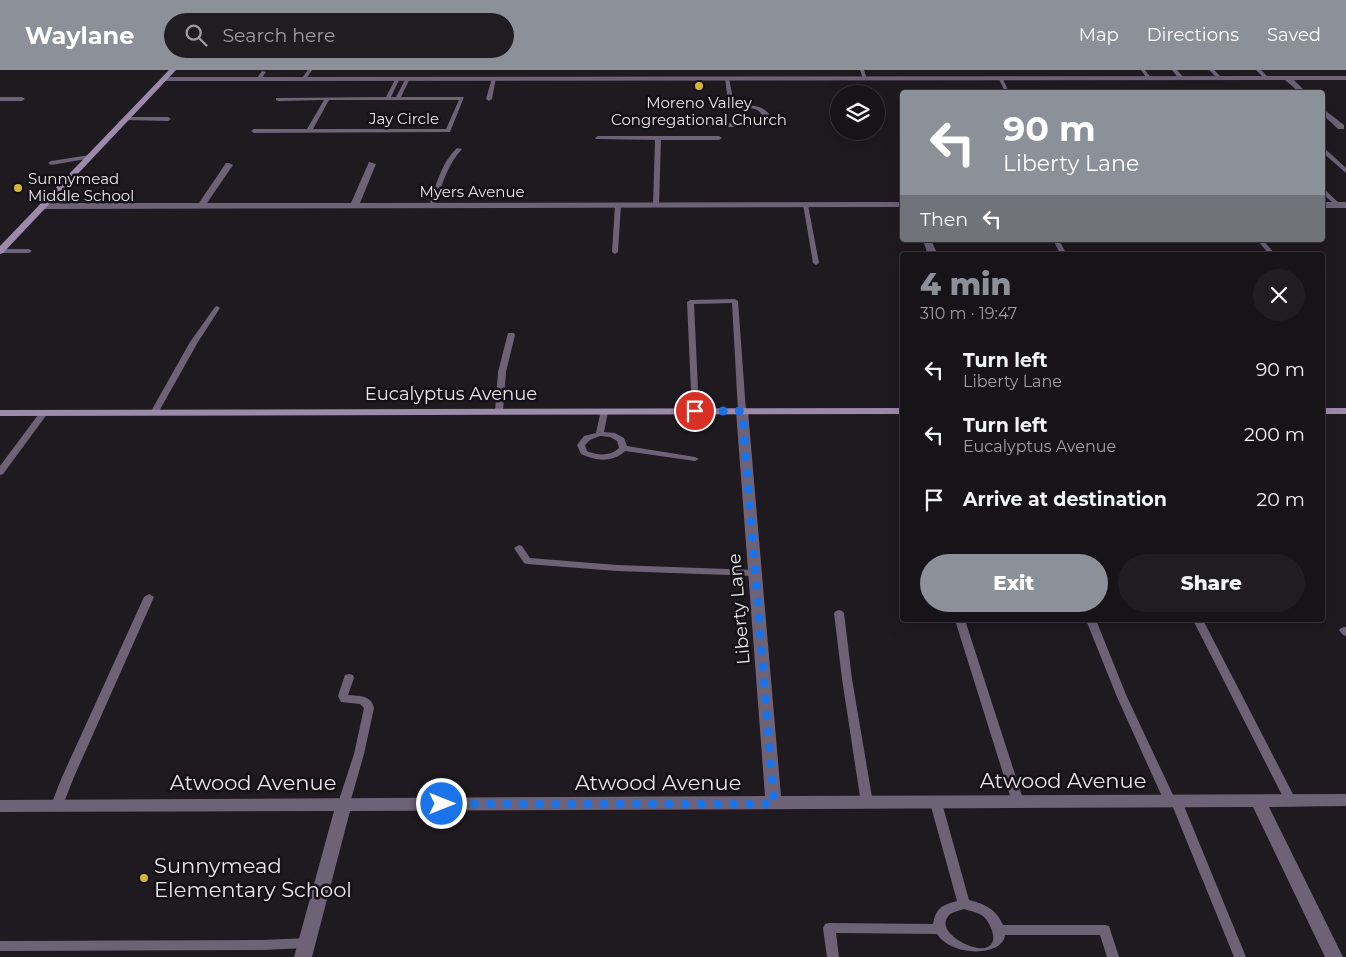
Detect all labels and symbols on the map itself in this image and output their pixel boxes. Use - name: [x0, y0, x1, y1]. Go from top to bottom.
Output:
- marker: Moreno Valley Congregational Church: [693, 80, 705, 92]
- place label: Moreno Valley Congregational Church: [611, 93, 787, 129]
- street label: Jay Circle: [368, 109, 439, 128]
- place label: Sunnymead Middle School: [28, 169, 134, 205]
- marker: Sunnymead Middle School: [12, 182, 24, 194]
- street label: Myers Avenue: [419, 182, 525, 201]
- street label: Eucalyptus Avenue: [365, 383, 537, 405]
- pin: [674, 390, 716, 432]
- street label: Liberty Lane: [723, 552, 755, 665]
- street label: Atwood Avenue: [980, 768, 1146, 793]
- street label: Atwood Avenue: [170, 770, 336, 795]
- street label: Atwood Avenue: [575, 770, 741, 795]
- position arrow: [415, 777, 467, 829]
- place label: Sunnymead Elementary School: [154, 853, 352, 902]
- marker: Sunnymead Elementary School: [138, 872, 150, 884]

